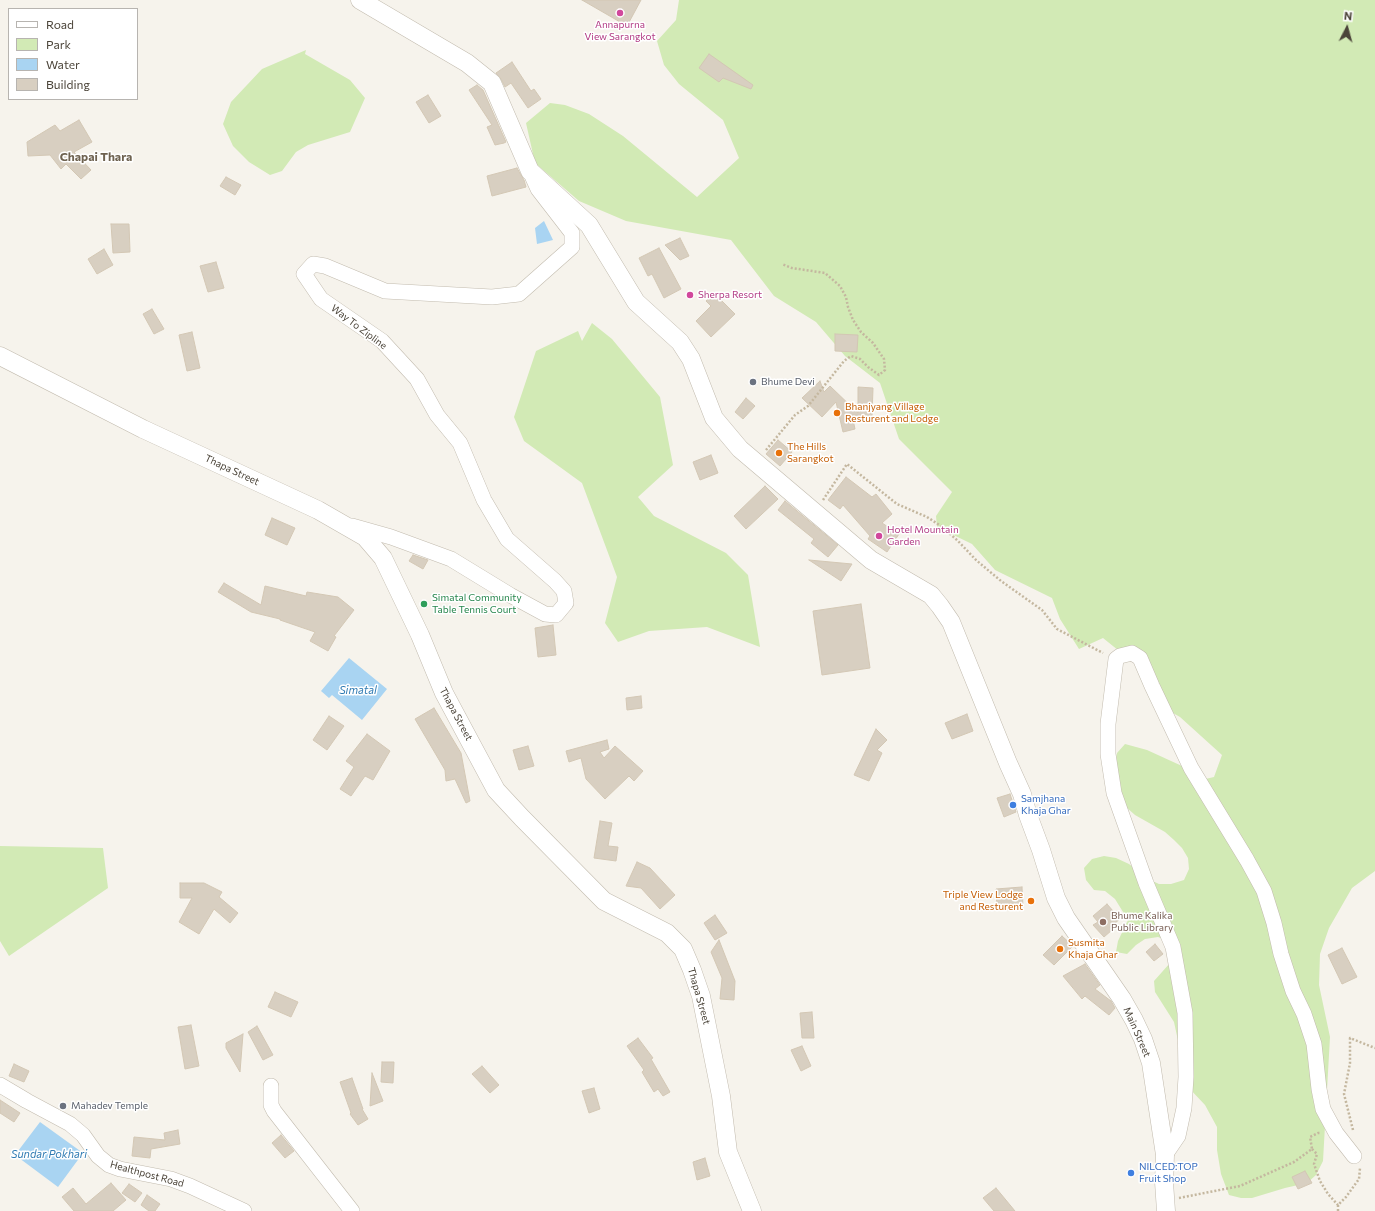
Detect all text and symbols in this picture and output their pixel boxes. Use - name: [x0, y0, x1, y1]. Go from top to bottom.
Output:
- legend: [8, 8, 138, 100]
- marker: Annapurna View Sarangkot: [615, 8, 625, 18]
- north arrow: [1327, 8, 1367, 48]
- text: N: [1344, 9, 1353, 22]
- text: Road: [46, 17, 74, 31]
- place label: Annapurna View Sarangkot: [584, 19, 656, 42]
- text: Park: [46, 37, 71, 51]
- text: Water: [46, 57, 80, 71]
- text: Building: [46, 77, 90, 91]
- district label: Chapai Thara: [60, 150, 132, 164]
- place label: Sherpa Resort: [698, 289, 762, 301]
- marker: Sherpa Resort: [685, 290, 695, 300]
- street label: Way To Zipline: [329, 302, 389, 352]
- place label: Bhume Devi: [761, 376, 815, 388]
- marker: Bhume Devi: [748, 377, 758, 387]
- place label: Bhanjyang Village Resturent and Lodge: [845, 401, 938, 424]
- marker: Bhanjyang Village Resturent and Lodge: [832, 408, 842, 418]
- place label: The Hills Sarangkot: [787, 441, 834, 464]
- marker: The Hills Sarangkot: [774, 448, 784, 458]
- street label: Thapa Street: [203, 452, 261, 488]
- place label: Hotel Mountain Garden: [887, 524, 959, 548]
- marker: Hotel Mountain Garden: [874, 531, 884, 541]
- place label: Simatal Community Table Tennis Court: [432, 592, 522, 616]
- marker: Simatal Community Table Tennis Court: [419, 599, 429, 609]
- water label: Simatal: [339, 683, 377, 697]
- street label: Thapa Street: [437, 685, 475, 743]
- place label: Samjhana Khaja Ghar: [1021, 793, 1071, 816]
- marker: Samjhana Khaja Ghar: [1008, 800, 1018, 810]
- place label: Triple View Lodge and Resturent: [943, 889, 1023, 912]
- marker: Triple View Lodge and Resturent: [1026, 896, 1036, 906]
- place label: Bhume Kalika Public Library: [1111, 910, 1173, 934]
- marker: Bhume Kalika Public Library: [1098, 917, 1108, 927]
- place label: Susmita Khaja Ghar: [1068, 937, 1118, 960]
- marker: Susmita Khaja Ghar: [1055, 944, 1065, 954]
- street label: Thapa Street: [685, 966, 713, 1026]
- street label: Main Street: [1121, 1005, 1153, 1059]
- place label: Mahadev Temple: [71, 1100, 148, 1112]
- marker: Mahadev Temple: [58, 1101, 68, 1111]
- water label: Sundar Pokhari: [11, 1147, 87, 1161]
- street label: Healthpost Road: [109, 1158, 185, 1190]
- place label: NILCED:TOP Fruit Shop: [1139, 1161, 1198, 1184]
- marker: NILCED:TOP Fruit Shop: [1126, 1168, 1136, 1178]

